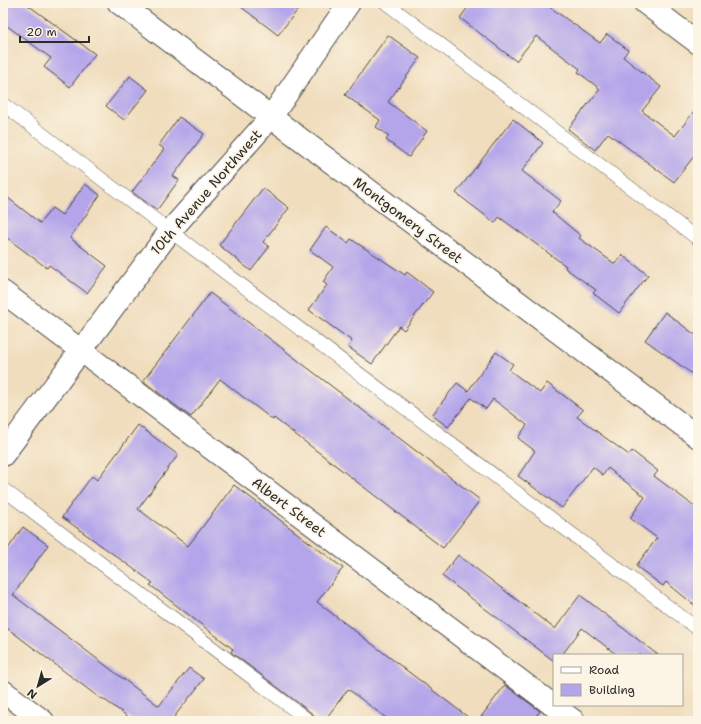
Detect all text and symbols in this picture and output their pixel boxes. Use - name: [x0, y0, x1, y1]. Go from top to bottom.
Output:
- scale bar: [20, 18, 89, 44]
- text: 20 m: [26, 24, 57, 40]
- street label: 10th Avenue Northwest: [147, 125, 265, 259]
- street label: Montgomery Street: [350, 173, 466, 267]
- street label: Albert Street: [248, 473, 330, 541]
- legend: [553, 654, 683, 706]
- text: Road: [589, 662, 620, 678]
- north arrow: [18, 666, 58, 706]
- text: Building: [589, 682, 635, 698]
- text: N: [24, 685, 40, 702]

